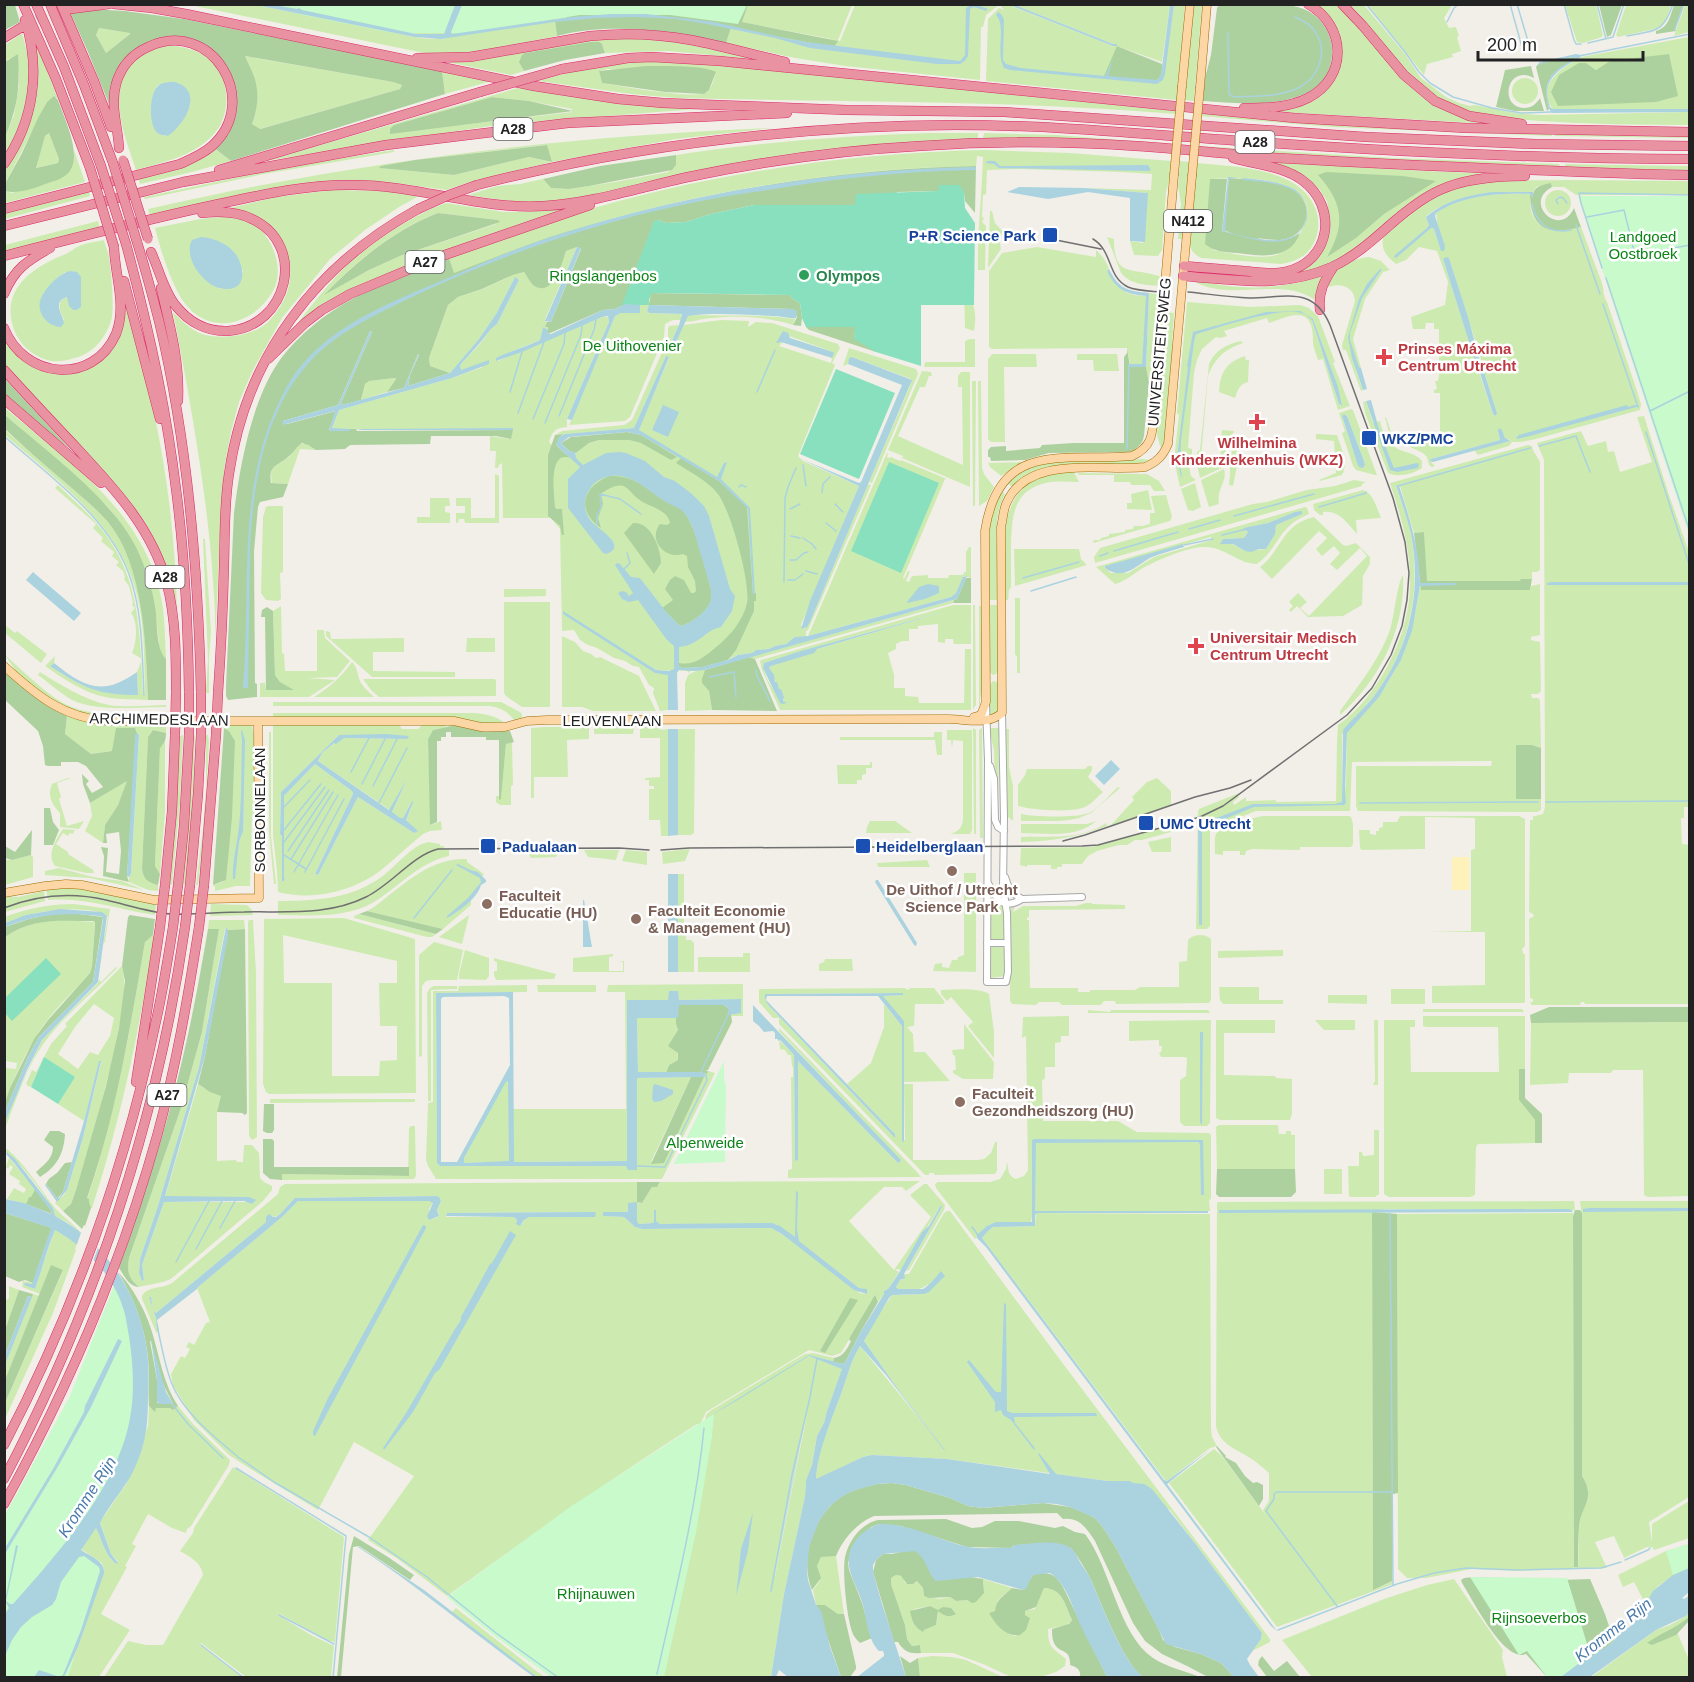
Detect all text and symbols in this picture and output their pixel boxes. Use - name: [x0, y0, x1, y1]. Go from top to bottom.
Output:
- scale bar: [1478, 24, 1643, 62]
- text: 200 m: [1487, 35, 1537, 55]
- road number: A28: [494, 118, 532, 140]
- road number: A28: [1236, 131, 1274, 153]
- road number: N412: [1164, 210, 1212, 232]
- marker: P+R Science Park: [1041, 226, 1059, 244]
- place label: P+R Science Park: [909, 227, 1037, 244]
- park label: Landgoed Oostbroek: [1608, 228, 1678, 262]
- road number: A27: [406, 251, 444, 273]
- park label: Ringslangenbos: [549, 267, 657, 284]
- place label: Olympos: [816, 267, 880, 284]
- marker: Olympos: [797, 268, 811, 282]
- street label: UNIVERSITEITSWEG: [1144, 277, 1174, 427]
- park label: De Uithovenier: [582, 337, 682, 354]
- place label: Prinses Máxima Centrum Utrecht: [1398, 340, 1516, 374]
- marker: Prinses Máxima Centrum Utrecht: [1375, 348, 1393, 366]
- marker: Wilhelmina Kinderziekenhuis (WKZ): [1248, 413, 1266, 431]
- marker: WKZ/PMC: [1360, 429, 1378, 447]
- place label: WKZ/PMC: [1382, 430, 1454, 447]
- place label: Wilhelmina Kinderziekenhuis (WKZ): [1171, 434, 1343, 468]
- road number: A28: [146, 566, 184, 588]
- place label: Universitair Medisch Centrum Utrecht: [1210, 629, 1357, 663]
- marker: Universitair Medisch Centrum Utrecht: [1187, 637, 1205, 655]
- street label: ARCHIMEDESLAAN: [89, 709, 229, 729]
- street label: LEUVENLAAN: [562, 712, 662, 729]
- street label: SORBONNELAAN: [251, 747, 268, 873]
- marker: UMC Utrecht: [1137, 814, 1155, 832]
- place label: UMC Utrecht: [1160, 815, 1251, 832]
- marker: Padualaan: [479, 837, 497, 855]
- marker: Heidelberglaan: [854, 837, 872, 855]
- place label: Padualaan: [502, 838, 577, 855]
- place label: Heidelberglaan: [876, 838, 984, 855]
- marker: De Uithof / Utrecht Science Park: [945, 864, 959, 878]
- place label: De Uithof / Utrecht Science Park: [886, 881, 1018, 915]
- place label: Faculteit Educatie (HU): [499, 887, 597, 921]
- marker: Faculteit Educatie (HU): [480, 897, 494, 911]
- place label: Faculteit Economie & Management (HU): [648, 902, 791, 936]
- marker: Faculteit Economie & Management (HU): [629, 912, 643, 926]
- road number: A27: [148, 1084, 186, 1106]
- place label: Faculteit Gezondheidszorg (HU): [972, 1085, 1134, 1119]
- marker: Faculteit Gezondheidszorg (HU): [953, 1095, 967, 1109]
- park label: Alpenweide: [666, 1134, 744, 1151]
- water label: Kromme Rijn: [55, 1454, 119, 1540]
- park label: Rhijnauwen: [557, 1585, 635, 1602]
- water label: Kromme Rijn: [1571, 1595, 1655, 1665]
- park label: Rijnsoeverbos: [1491, 1609, 1587, 1626]

